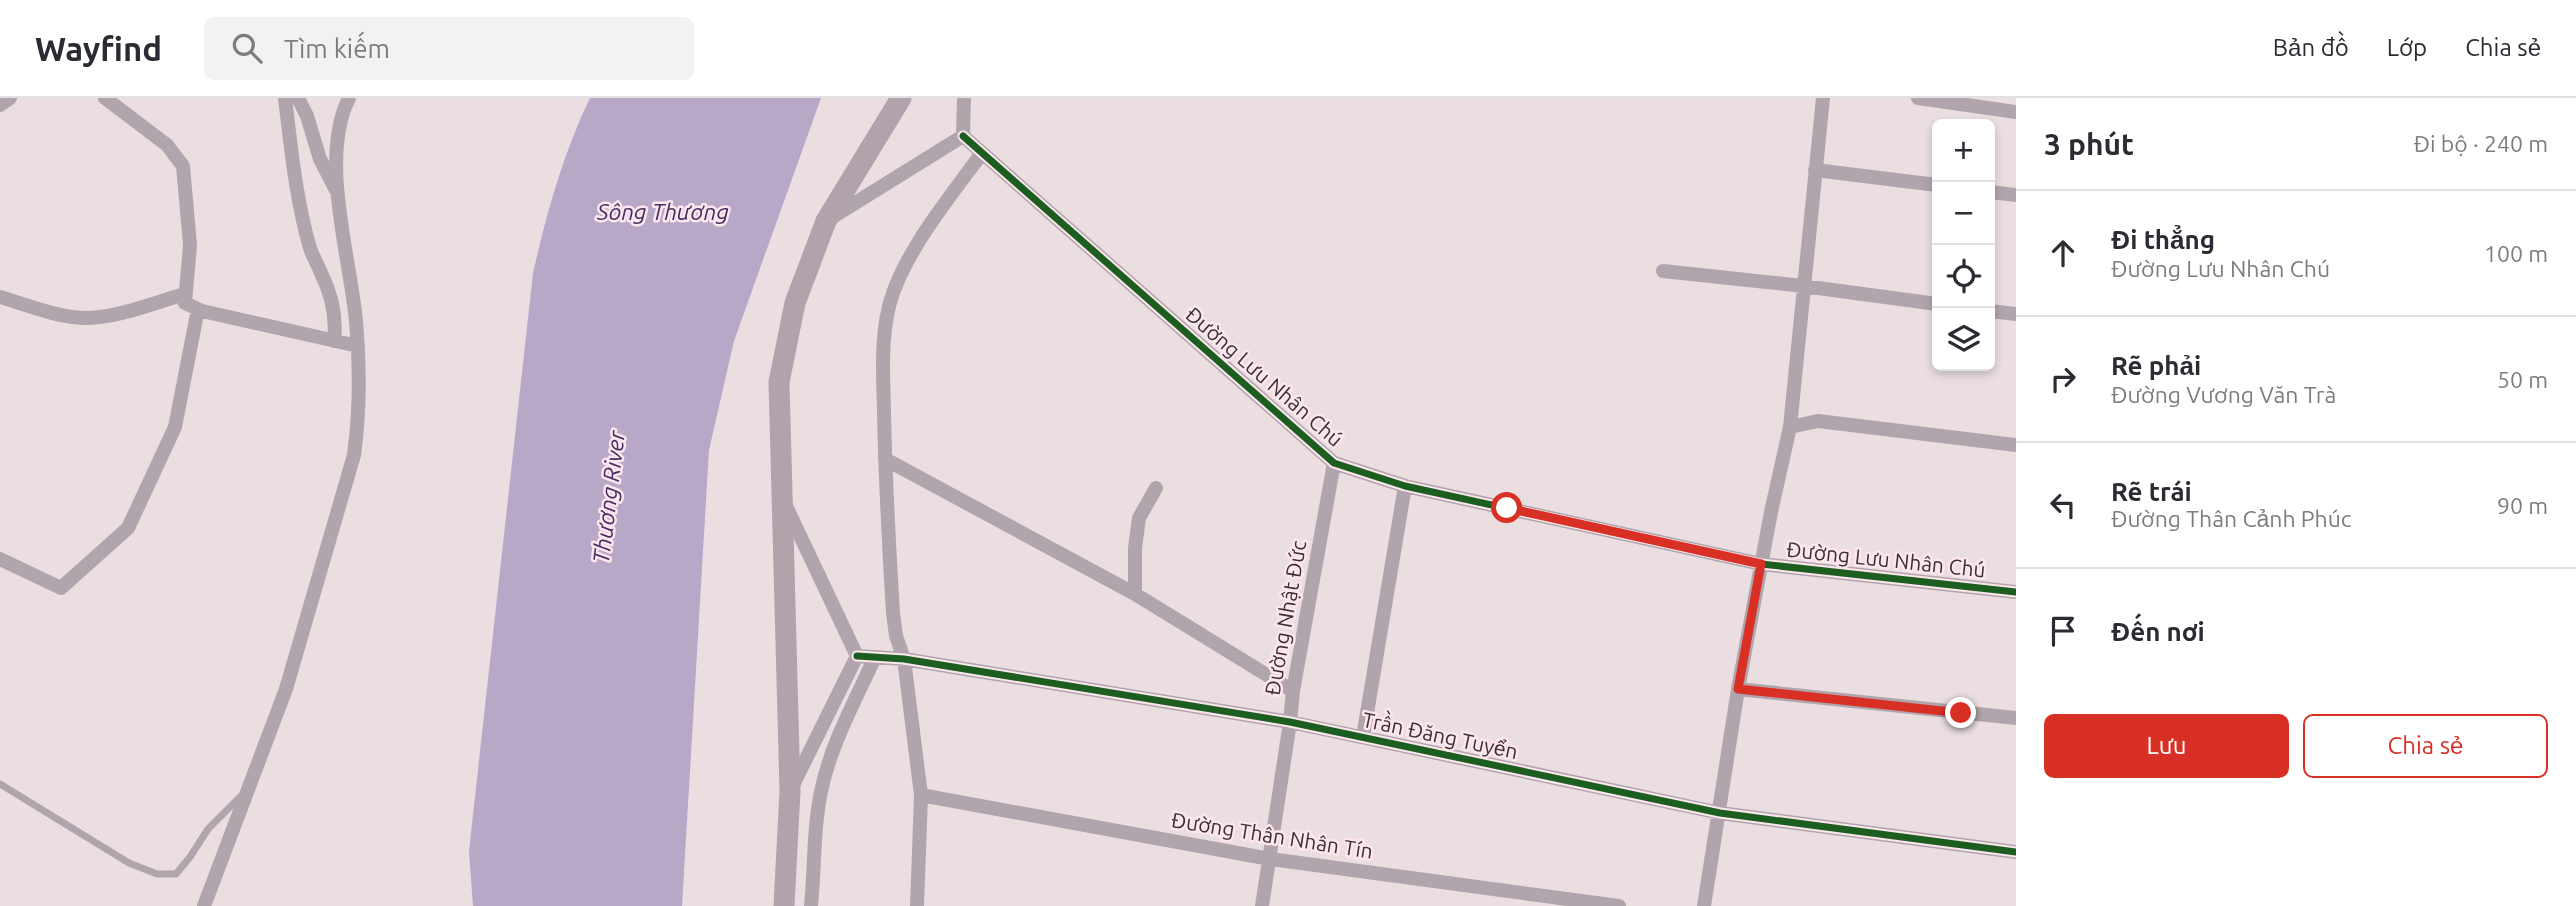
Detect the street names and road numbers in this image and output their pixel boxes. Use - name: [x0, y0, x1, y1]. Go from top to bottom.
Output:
- street label: Đường Lưu Nhân Chú: [1181, 302, 1348, 451]
- street label: Đường Lưu Nhân Chú: [1785, 537, 1987, 581]
- street label: Đường Nhật Đức: [1260, 538, 1310, 697]
- street label: Trần Đăng Tuyển: [1360, 705, 1520, 763]
- street label: Đường Thân Nhân Tín: [1170, 807, 1375, 863]

